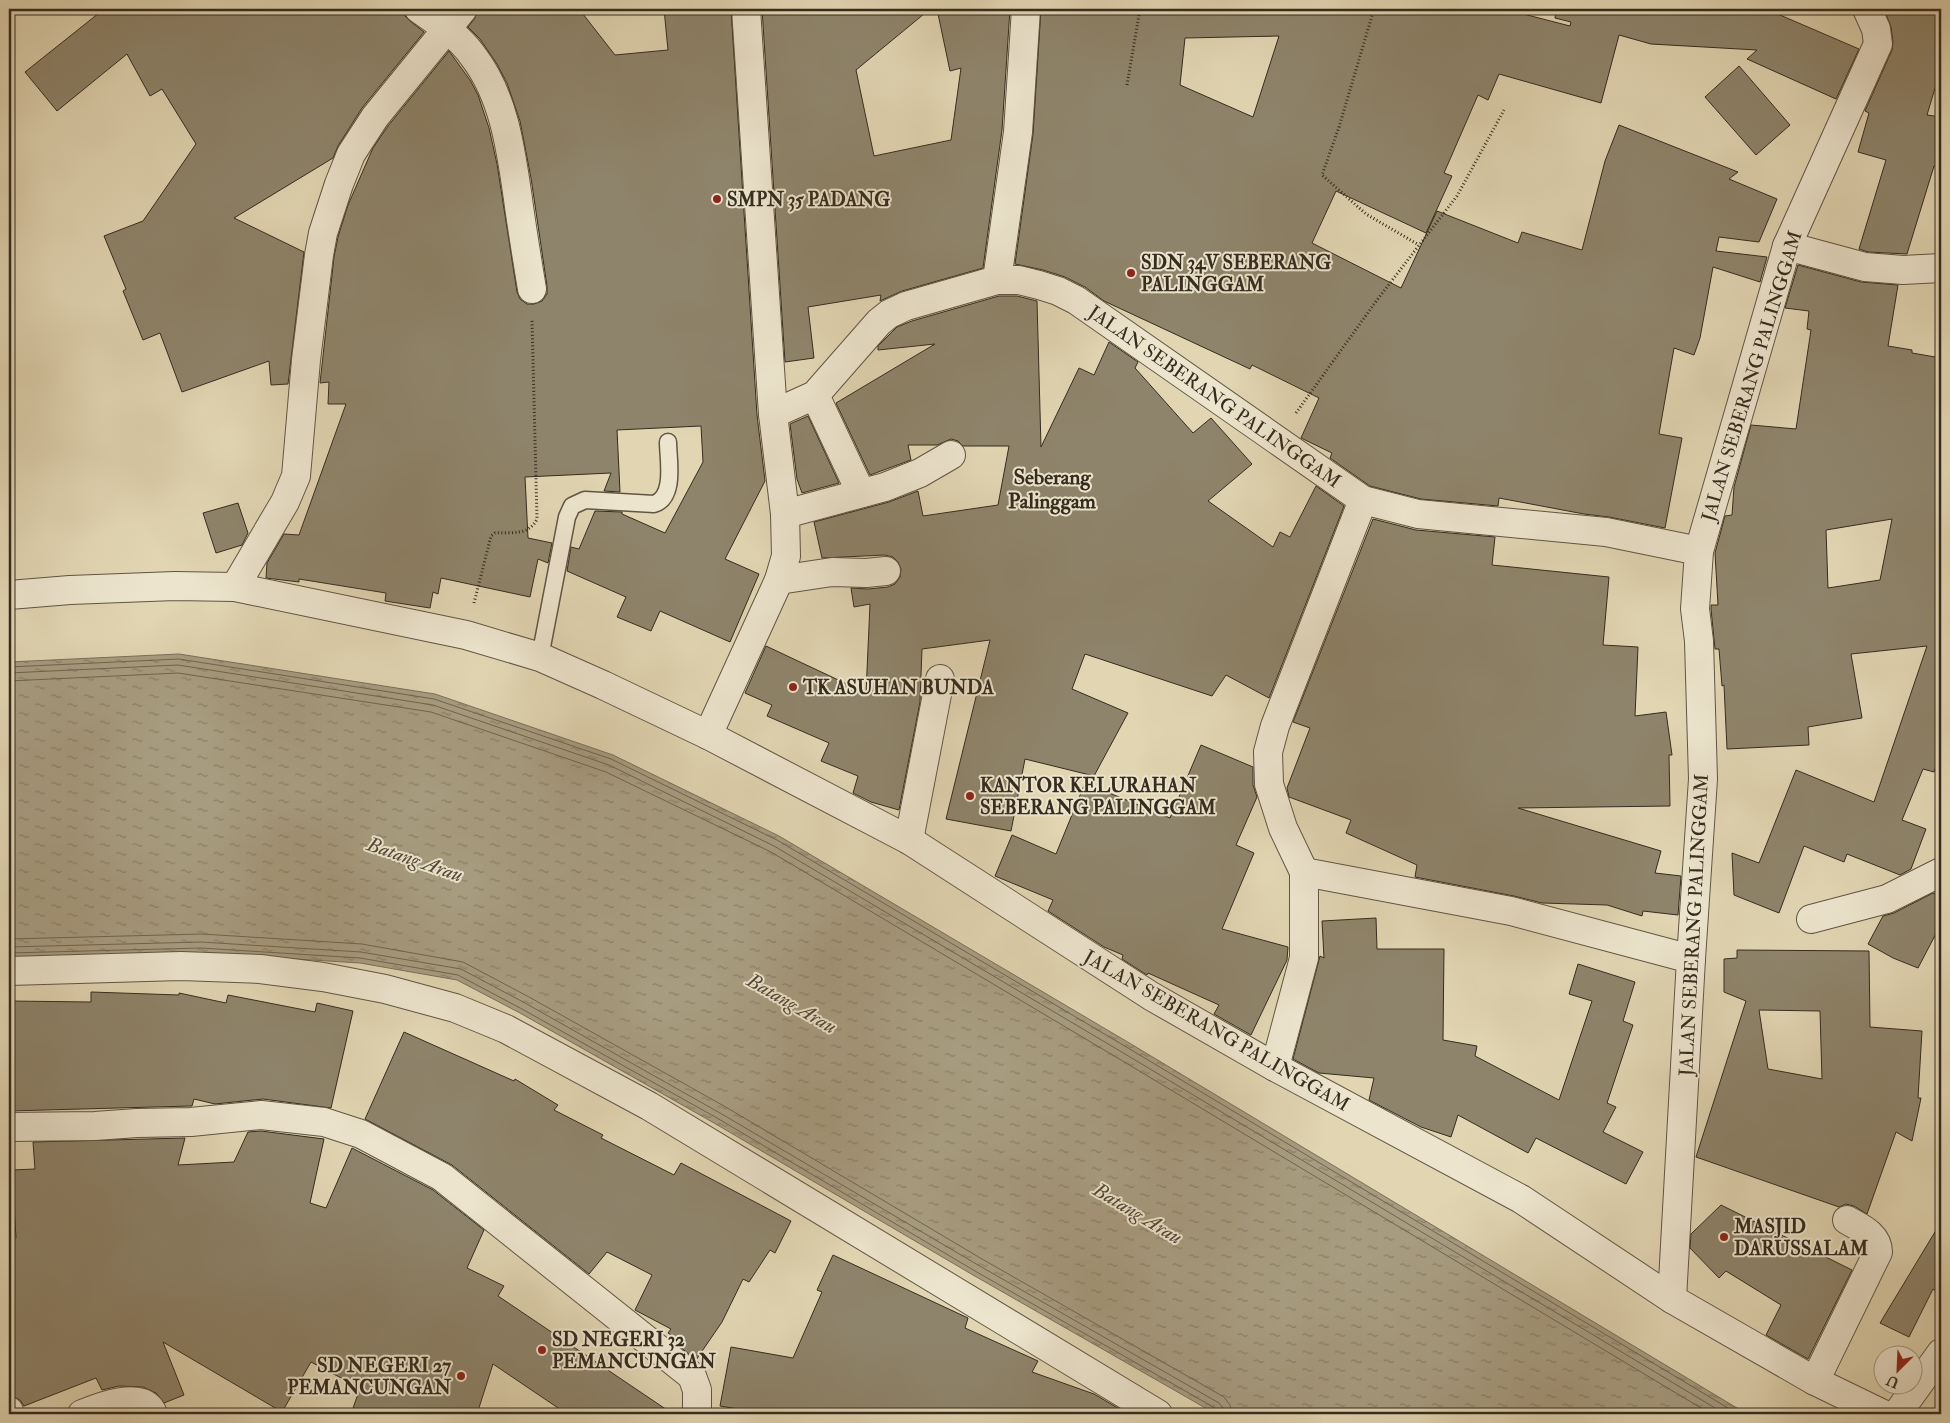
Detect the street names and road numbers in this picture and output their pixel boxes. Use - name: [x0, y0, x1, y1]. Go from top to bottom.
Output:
- street label: JALAN SEBERANG PALINGGAM: [1696, 228, 1808, 526]
- street label: JALAN SEBERANG PALINGGAM: [1083, 300, 1345, 494]
- street label: JALAN SEBERANG PALINGGAM: [1674, 773, 1714, 1078]
- street label: JALAN SEBERANG PALINGGAM: [1078, 944, 1354, 1117]

